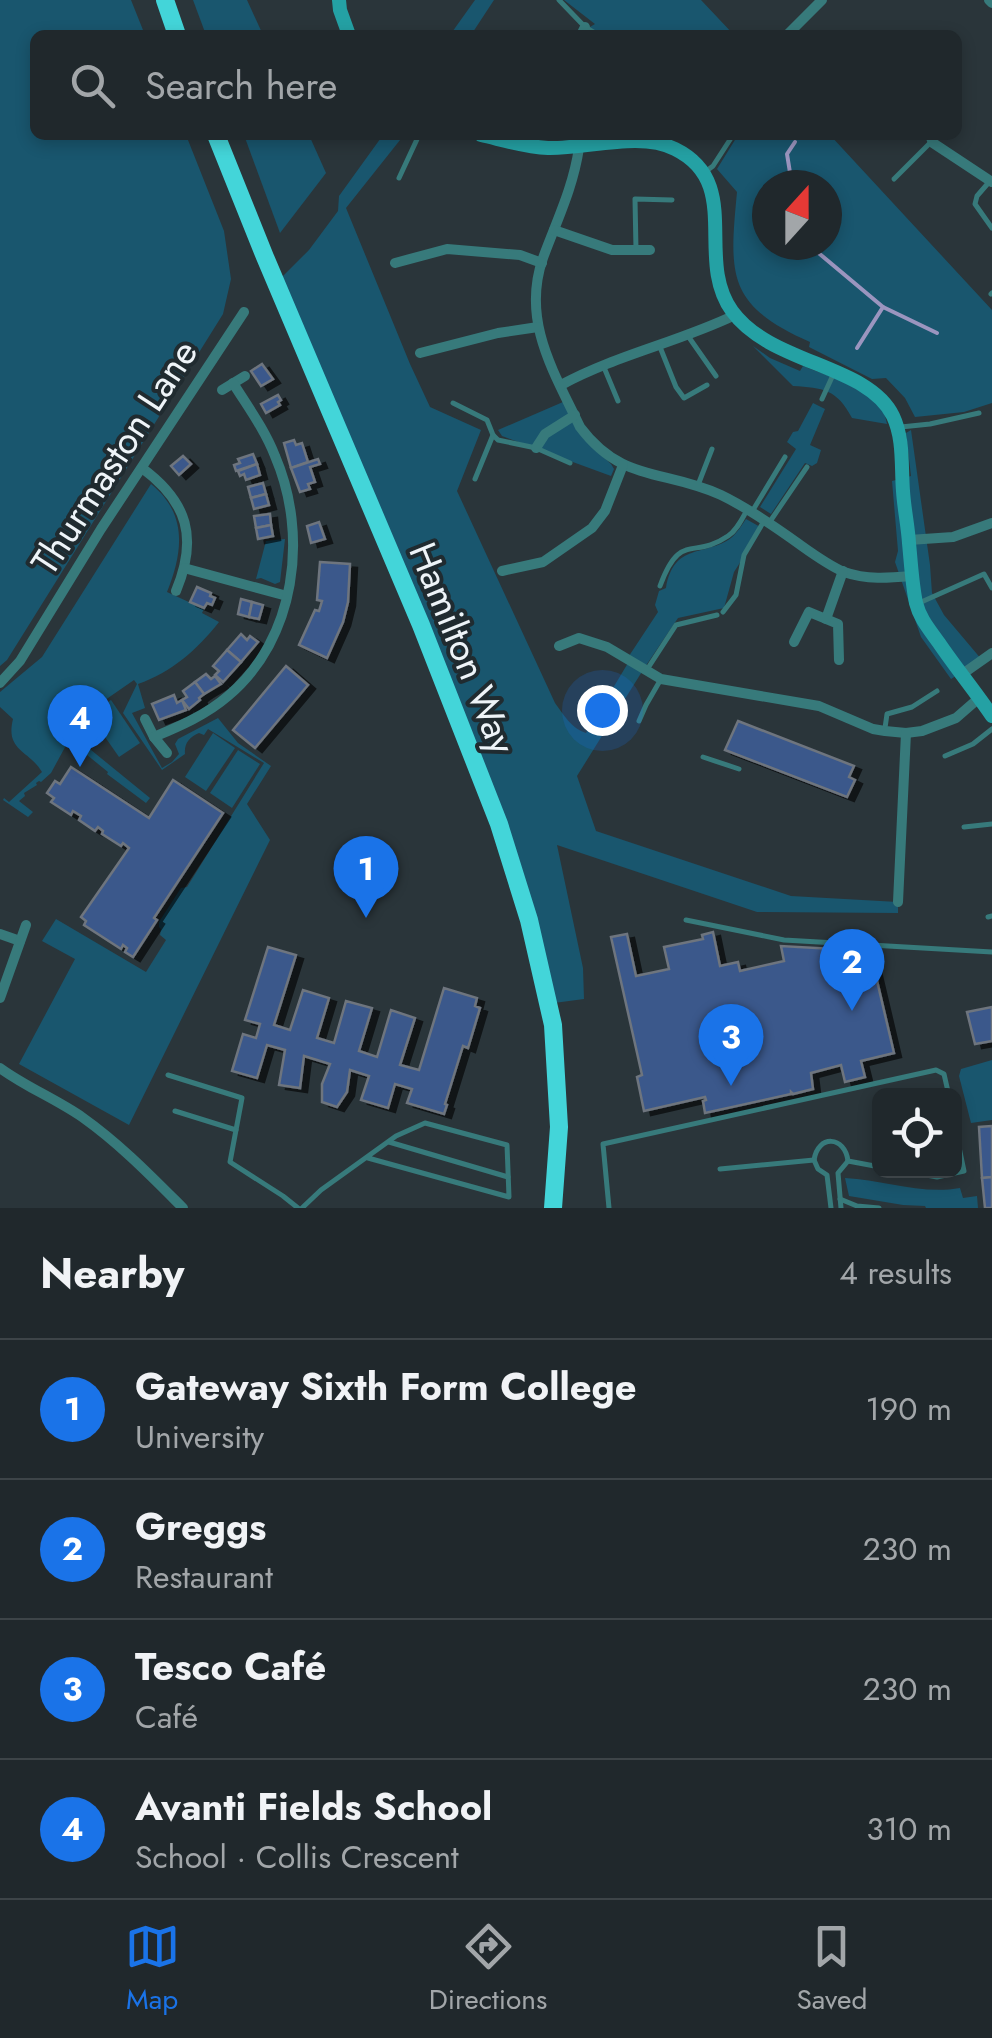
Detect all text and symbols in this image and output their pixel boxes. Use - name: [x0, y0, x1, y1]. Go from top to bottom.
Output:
- search box: [30, 30, 962, 140]
- icon: search: [65, 58, 120, 113]
- text: Search here: [145, 58, 337, 113]
- north arrow: [752, 170, 842, 260]
- street label: Thurmaston Lane: [17, 329, 211, 585]
- street label: Hamilton Way: [396, 534, 530, 762]
- pin: 4: [48, 684, 112, 767]
- your location: [577, 685, 628, 736]
- pin: 1: [334, 836, 398, 918]
- pin: 2: [820, 928, 884, 1011]
- pin: 3: [698, 1004, 764, 1086]
- map controls: [872, 1088, 962, 1178]
- button: locate: [872, 1088, 962, 1178]
- text: Nearby: [40, 1243, 184, 1304]
- text: 4 results: [839, 1250, 952, 1296]
- text: Gateway Sixth Form College: [135, 1359, 636, 1414]
- text: 1: [64, 1386, 81, 1432]
- text: 190 m: [865, 1386, 952, 1432]
- text: University: [135, 1414, 264, 1460]
- text: Greggs: [135, 1499, 266, 1554]
- text: 2: [62, 1526, 83, 1572]
- text: 230 m: [863, 1526, 952, 1572]
- text: Restaurant: [135, 1554, 273, 1600]
- text: Tesco Café: [135, 1639, 326, 1694]
- text: 3: [63, 1666, 82, 1712]
- text: 230 m: [863, 1666, 952, 1712]
- text: Café: [135, 1694, 198, 1740]
- text: Avanti Fields School: [135, 1779, 492, 1834]
- text: 4: [61, 1806, 84, 1852]
- text: 310 m: [866, 1806, 952, 1852]
- text: School · Collis Crescent: [135, 1834, 459, 1880]
- tab: Map: [125, 1919, 180, 2020]
- tab: Directions: [429, 1919, 547, 2020]
- tab: Saved: [796, 1919, 867, 2020]

